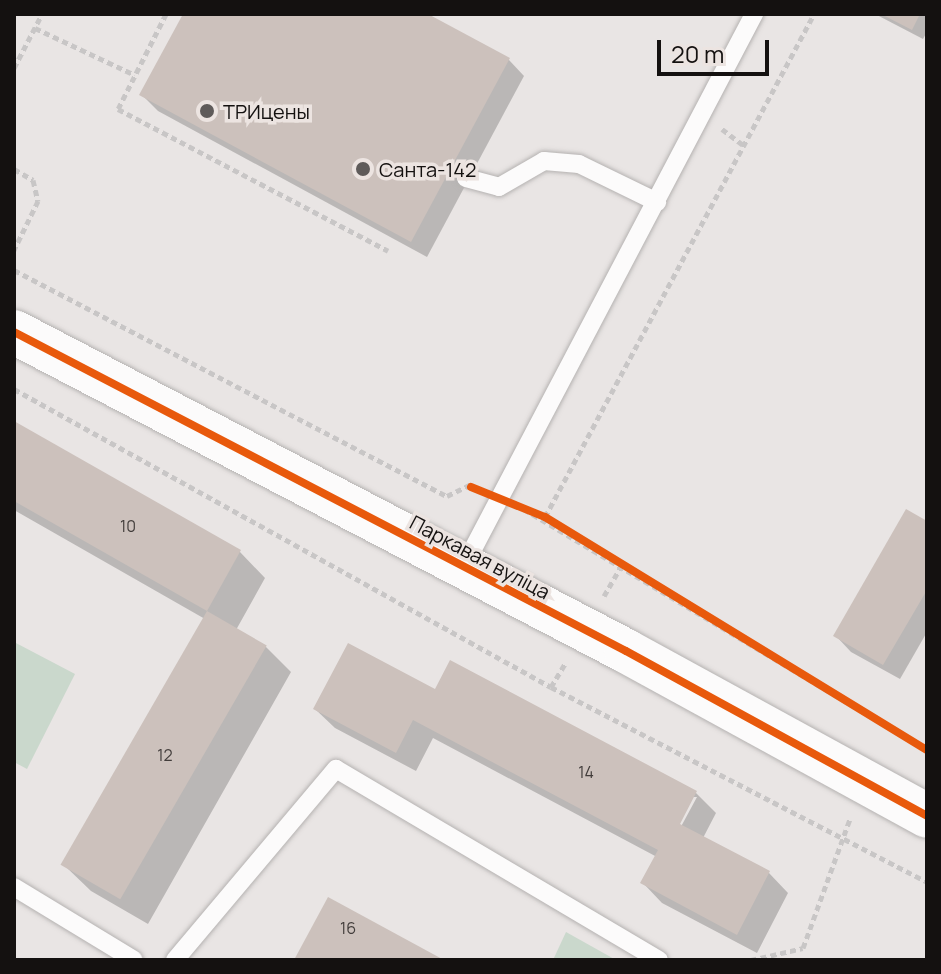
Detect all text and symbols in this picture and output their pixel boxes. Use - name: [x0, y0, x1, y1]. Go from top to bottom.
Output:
- scale bar: [661, 24, 773, 74]
- text: 20 m: [671, 37, 724, 70]
- place label: ТРИцены: [223, 99, 310, 123]
- marker: ТРИцены: [198, 102, 216, 120]
- place label: Санта-142: [379, 157, 476, 181]
- marker: Санта-142: [354, 160, 372, 178]
- street label: Паркавая вуліца: [406, 510, 554, 604]
- house number: 10: [120, 516, 136, 536]
- house number: 12: [157, 745, 173, 765]
- house number: 14: [578, 762, 594, 782]
- house number: 16: [340, 918, 356, 938]

